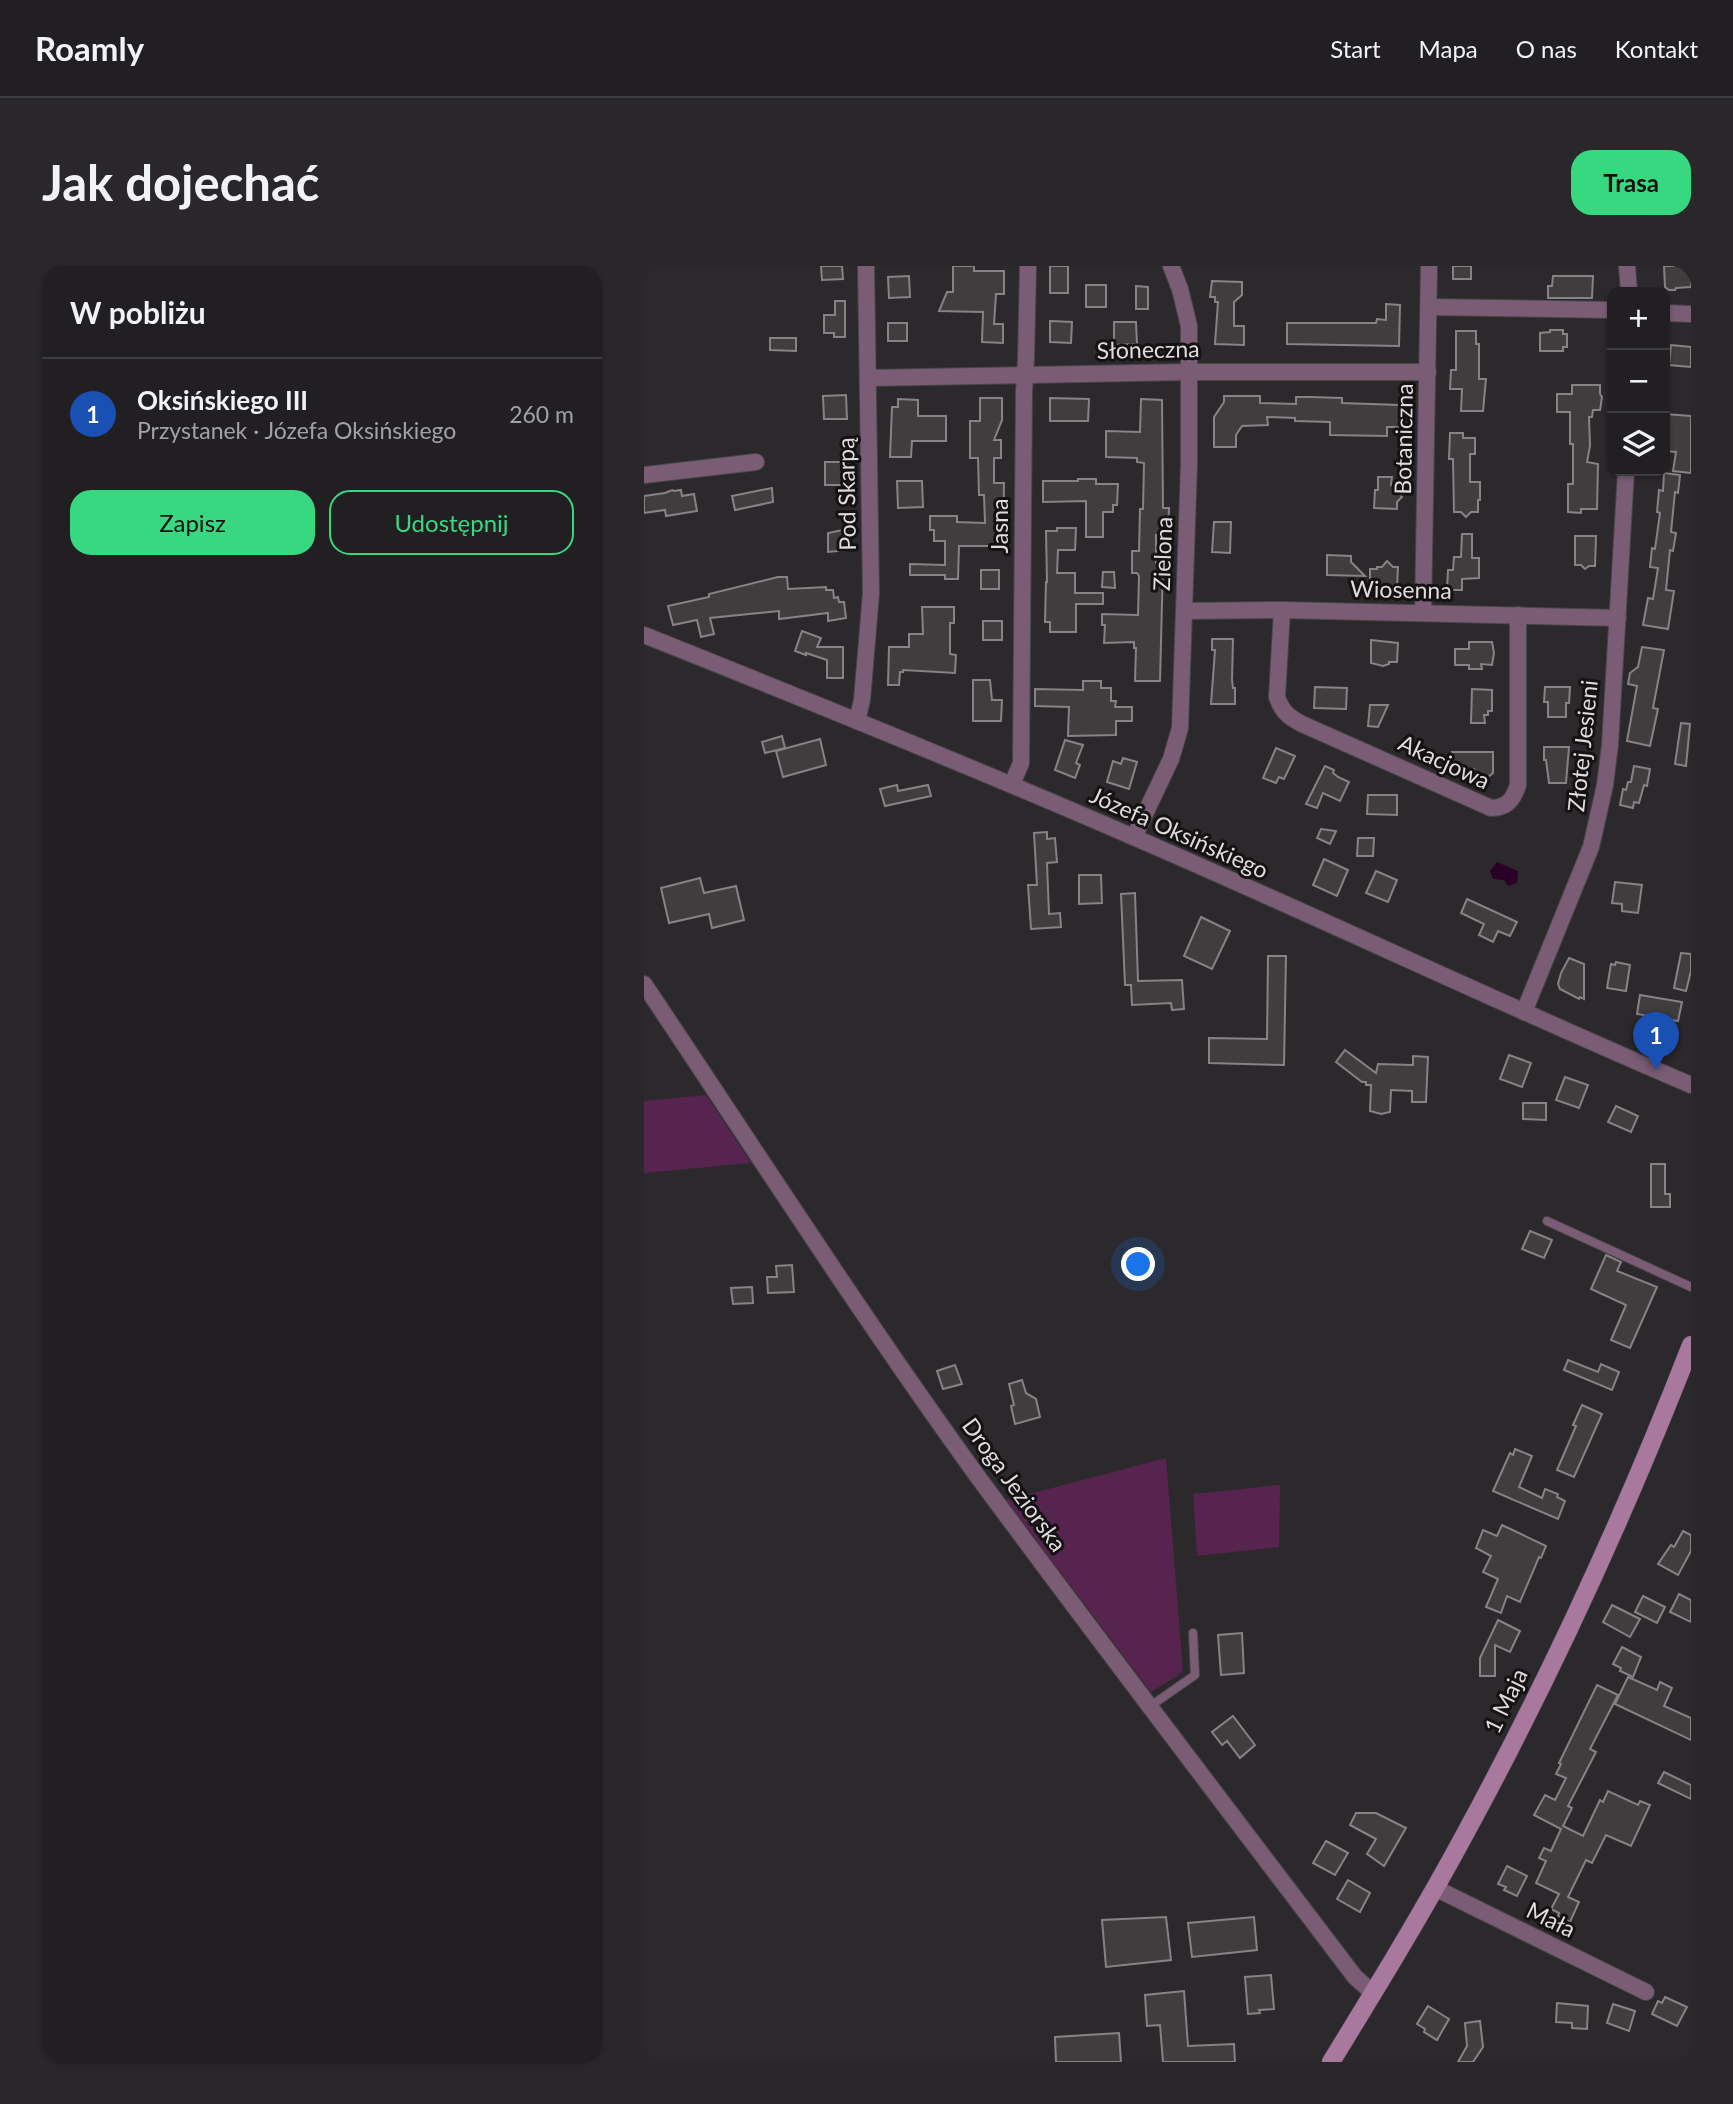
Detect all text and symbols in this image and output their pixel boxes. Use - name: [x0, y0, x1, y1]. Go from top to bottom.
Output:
- text: Roamly: [35, 28, 144, 68]
- text: Start: [1330, 34, 1381, 63]
- text: Mapa: [1419, 34, 1478, 63]
- text: O nas: [1516, 34, 1577, 63]
- text: Kontakt: [1615, 34, 1698, 63]
- button: Trasa: [1571, 150, 1691, 215]
- text: Jak dojechać: [42, 153, 319, 211]
- map controls: [1607, 287, 1670, 476]
- button: +: [1607, 287, 1670, 350]
- text: W pobliżu: [70, 294, 206, 330]
- street label: Słoneczna: [1096, 334, 1200, 364]
- button: −: [1607, 350, 1670, 413]
- street label: Botaniczna: [1388, 383, 1418, 495]
- text: Oksińskiego III: [137, 384, 308, 416]
- text: 1: [86, 400, 100, 428]
- text: 260 m: [509, 400, 574, 428]
- button: layers: [1607, 413, 1670, 476]
- text: Przystanek · Józefa Oksińskiego: [137, 416, 456, 444]
- street label: Pod Skarpą: [831, 437, 861, 551]
- button: Zapisz: [70, 490, 315, 555]
- button: Udostępnij: [329, 490, 574, 555]
- street label: Jasna: [985, 499, 1013, 553]
- street label: Zielona: [1147, 516, 1177, 592]
- street label: Wiosenna: [1350, 574, 1452, 604]
- street label: Złotej Jesieni: [1561, 679, 1603, 813]
- street label: Akacjowa: [1394, 728, 1494, 794]
- street label: Józefa Oksińskiego: [1086, 780, 1273, 884]
- pin: 1: [1633, 1012, 1679, 1070]
- your location: [1121, 1247, 1155, 1281]
- street label: Droga Jeziorska: [957, 1412, 1073, 1557]
- street label: 1 Maja: [1477, 1664, 1533, 1738]
- street label: Mała: [1522, 1895, 1580, 1943]

